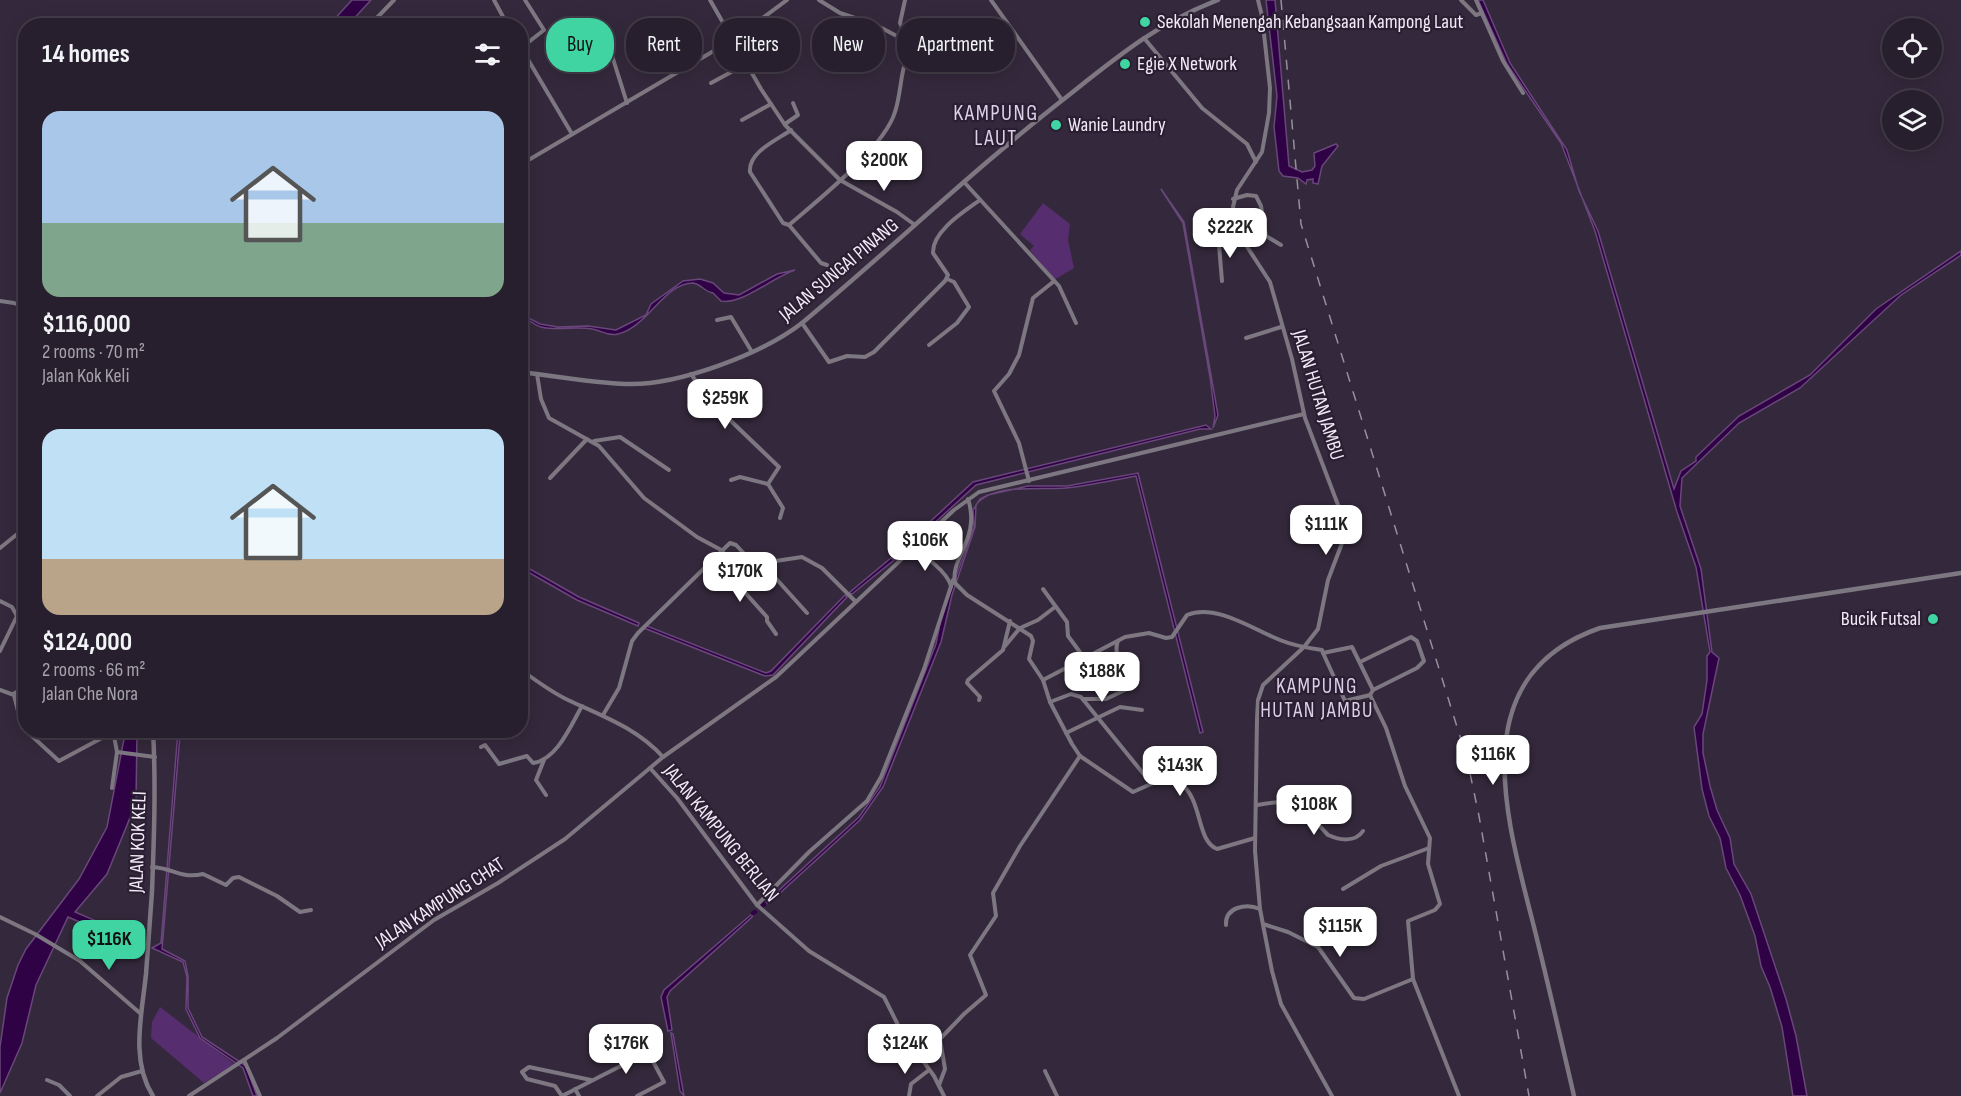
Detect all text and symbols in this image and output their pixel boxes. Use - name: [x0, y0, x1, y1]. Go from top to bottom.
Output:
- place label: Sekolah Menengah Kebangsaan Kampong Laut: [1157, 10, 1463, 34]
- marker: Sekolah Menengah Kebangsaan Kampong Laut: [1138, 15, 1152, 29]
- chip: Buy: [546, 18, 614, 72]
- chip: Rent: [626, 18, 702, 72]
- chip: Filters: [714, 18, 800, 72]
- chip: New: [812, 18, 885, 72]
- chip: Apartment: [897, 18, 1015, 72]
- map controls: [1882, 18, 1942, 150]
- button: locate: [1882, 18, 1942, 78]
- icon: filters: [471, 38, 504, 71]
- text: 14 homes: [42, 39, 130, 70]
- place label: Egie X Network: [1137, 52, 1237, 76]
- marker: Egie X Network: [1118, 57, 1132, 71]
- button: layers: [1882, 90, 1942, 150]
- district label: KAMPUNG LAUT: [953, 100, 1039, 152]
- place label: Wanie Laundry: [1068, 113, 1166, 137]
- marker: Wanie Laundry: [1049, 118, 1063, 132]
- pin: $200K: [842, 141, 926, 192]
- text: $200K: [860, 148, 908, 172]
- icon: home: [219, 150, 327, 258]
- pin: $222K: [1188, 208, 1272, 259]
- street label: JALAN SUNGAI PINANG: [774, 213, 903, 327]
- text: $222K: [1207, 215, 1253, 239]
- text: $116,000: [42, 309, 131, 340]
- street label: JALAN HUTAN JAMBU: [1287, 326, 1349, 463]
- text: 2 rooms · 70 m²: [42, 340, 145, 364]
- text: Jalan Kok Keli: [42, 364, 129, 388]
- pin: $259K: [683, 379, 767, 430]
- text: $259K: [701, 386, 749, 410]
- icon: home: [219, 468, 327, 576]
- pin: $111K: [1284, 505, 1368, 556]
- text: $111K: [1304, 512, 1348, 536]
- pin: $106K: [883, 521, 967, 572]
- text: $106K: [902, 528, 948, 552]
- pin: $170K: [698, 552, 782, 603]
- text: $170K: [717, 559, 763, 583]
- place label: Bucik Futsal: [1841, 607, 1921, 631]
- marker: Bucik Futsal: [1926, 612, 1940, 626]
- text: $124,000: [42, 627, 132, 658]
- pin: $188K: [1060, 652, 1144, 703]
- text: 2 rooms · 66 m²: [42, 658, 146, 682]
- text: $188K: [1079, 659, 1125, 683]
- district label: KAMPUNG HUTAN JAMBU: [1260, 674, 1374, 723]
- text: Jalan Che Nora: [42, 682, 138, 706]
- pin: $116K: [1451, 735, 1535, 786]
- text: $116K: [1470, 742, 1516, 766]
- pin: $143K: [1138, 746, 1222, 797]
- text: $143K: [1157, 753, 1203, 777]
- street label: JALAN KAMPUNG BERLIAN: [658, 759, 784, 907]
- pin: $108K: [1272, 785, 1356, 836]
- street label: JALAN KOK KELI: [124, 791, 152, 894]
- text: $108K: [1291, 792, 1337, 816]
- street label: JALAN KAMPUNG CHAT: [370, 852, 509, 954]
- pin: $115K: [1298, 907, 1382, 958]
- text: $115K: [1318, 914, 1362, 938]
- pin: $116K: [67, 920, 151, 971]
- text: $116K: [86, 927, 132, 951]
- pin: $176K: [584, 1024, 668, 1075]
- pin: $124K: [863, 1024, 947, 1075]
- text: $176K: [603, 1031, 649, 1055]
- text: $124K: [882, 1031, 928, 1055]

